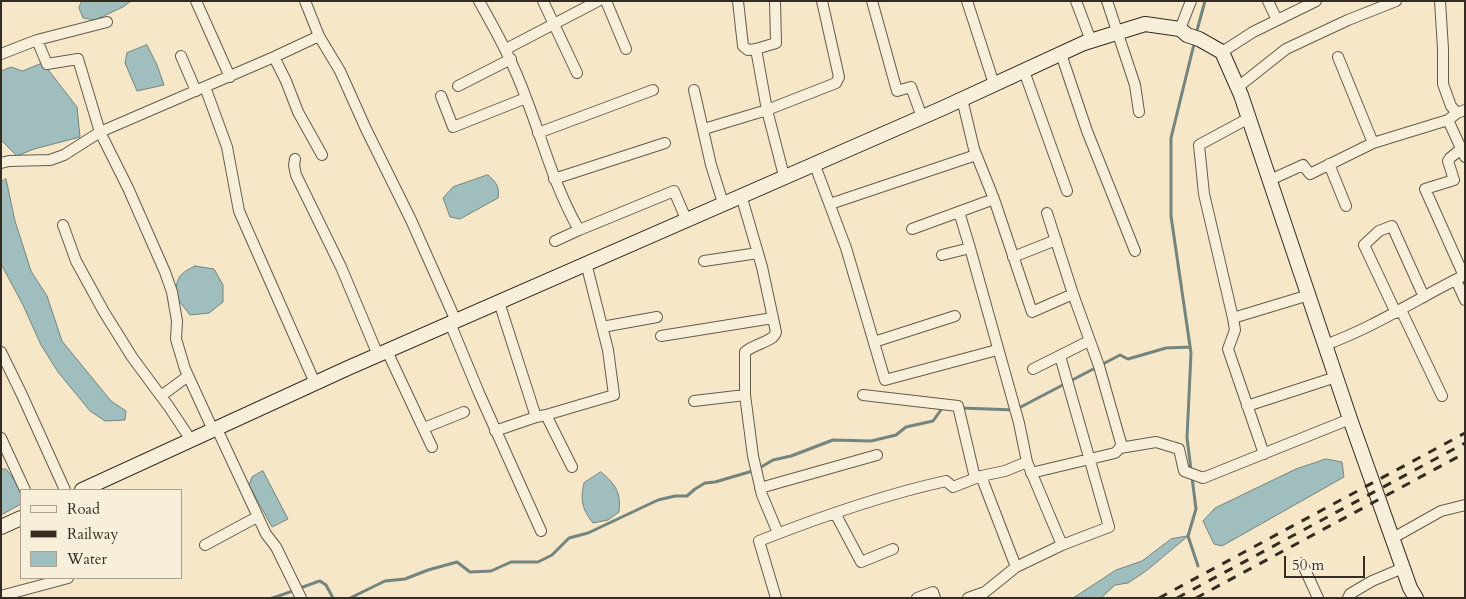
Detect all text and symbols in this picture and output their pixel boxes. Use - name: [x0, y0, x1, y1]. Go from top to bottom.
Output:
- legend: [20, 489, 182, 579]
- text: Road: [67, 499, 100, 519]
- text: Railway: [67, 524, 118, 544]
- scale bar: [1286, 546, 1367, 578]
- text: Water: [67, 549, 107, 569]
- text: 50 m: [1292, 555, 1324, 575]

